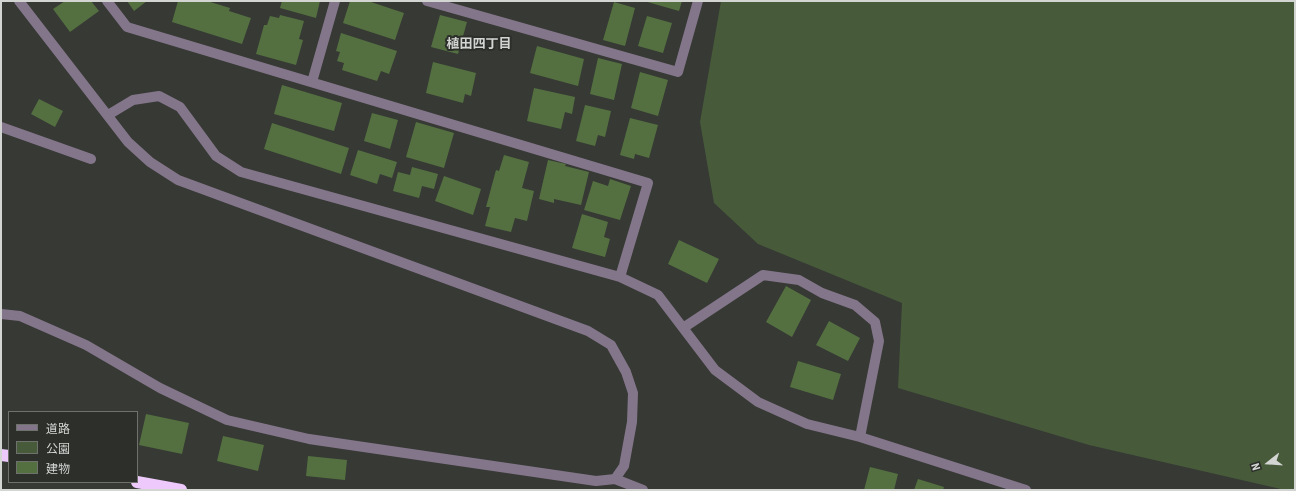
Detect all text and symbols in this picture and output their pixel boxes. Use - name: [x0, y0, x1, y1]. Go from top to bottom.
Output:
- district label: 植田四丁目: [447, 37, 511, 53]
- legend: [8, 411, 138, 483]
- text: 道路: [46, 422, 70, 436]
- text: 公園: [46, 442, 70, 456]
- north arrow: [1248, 443, 1288, 483]
- text: 建物: [46, 462, 70, 476]
- text: N: [1249, 462, 1263, 472]

